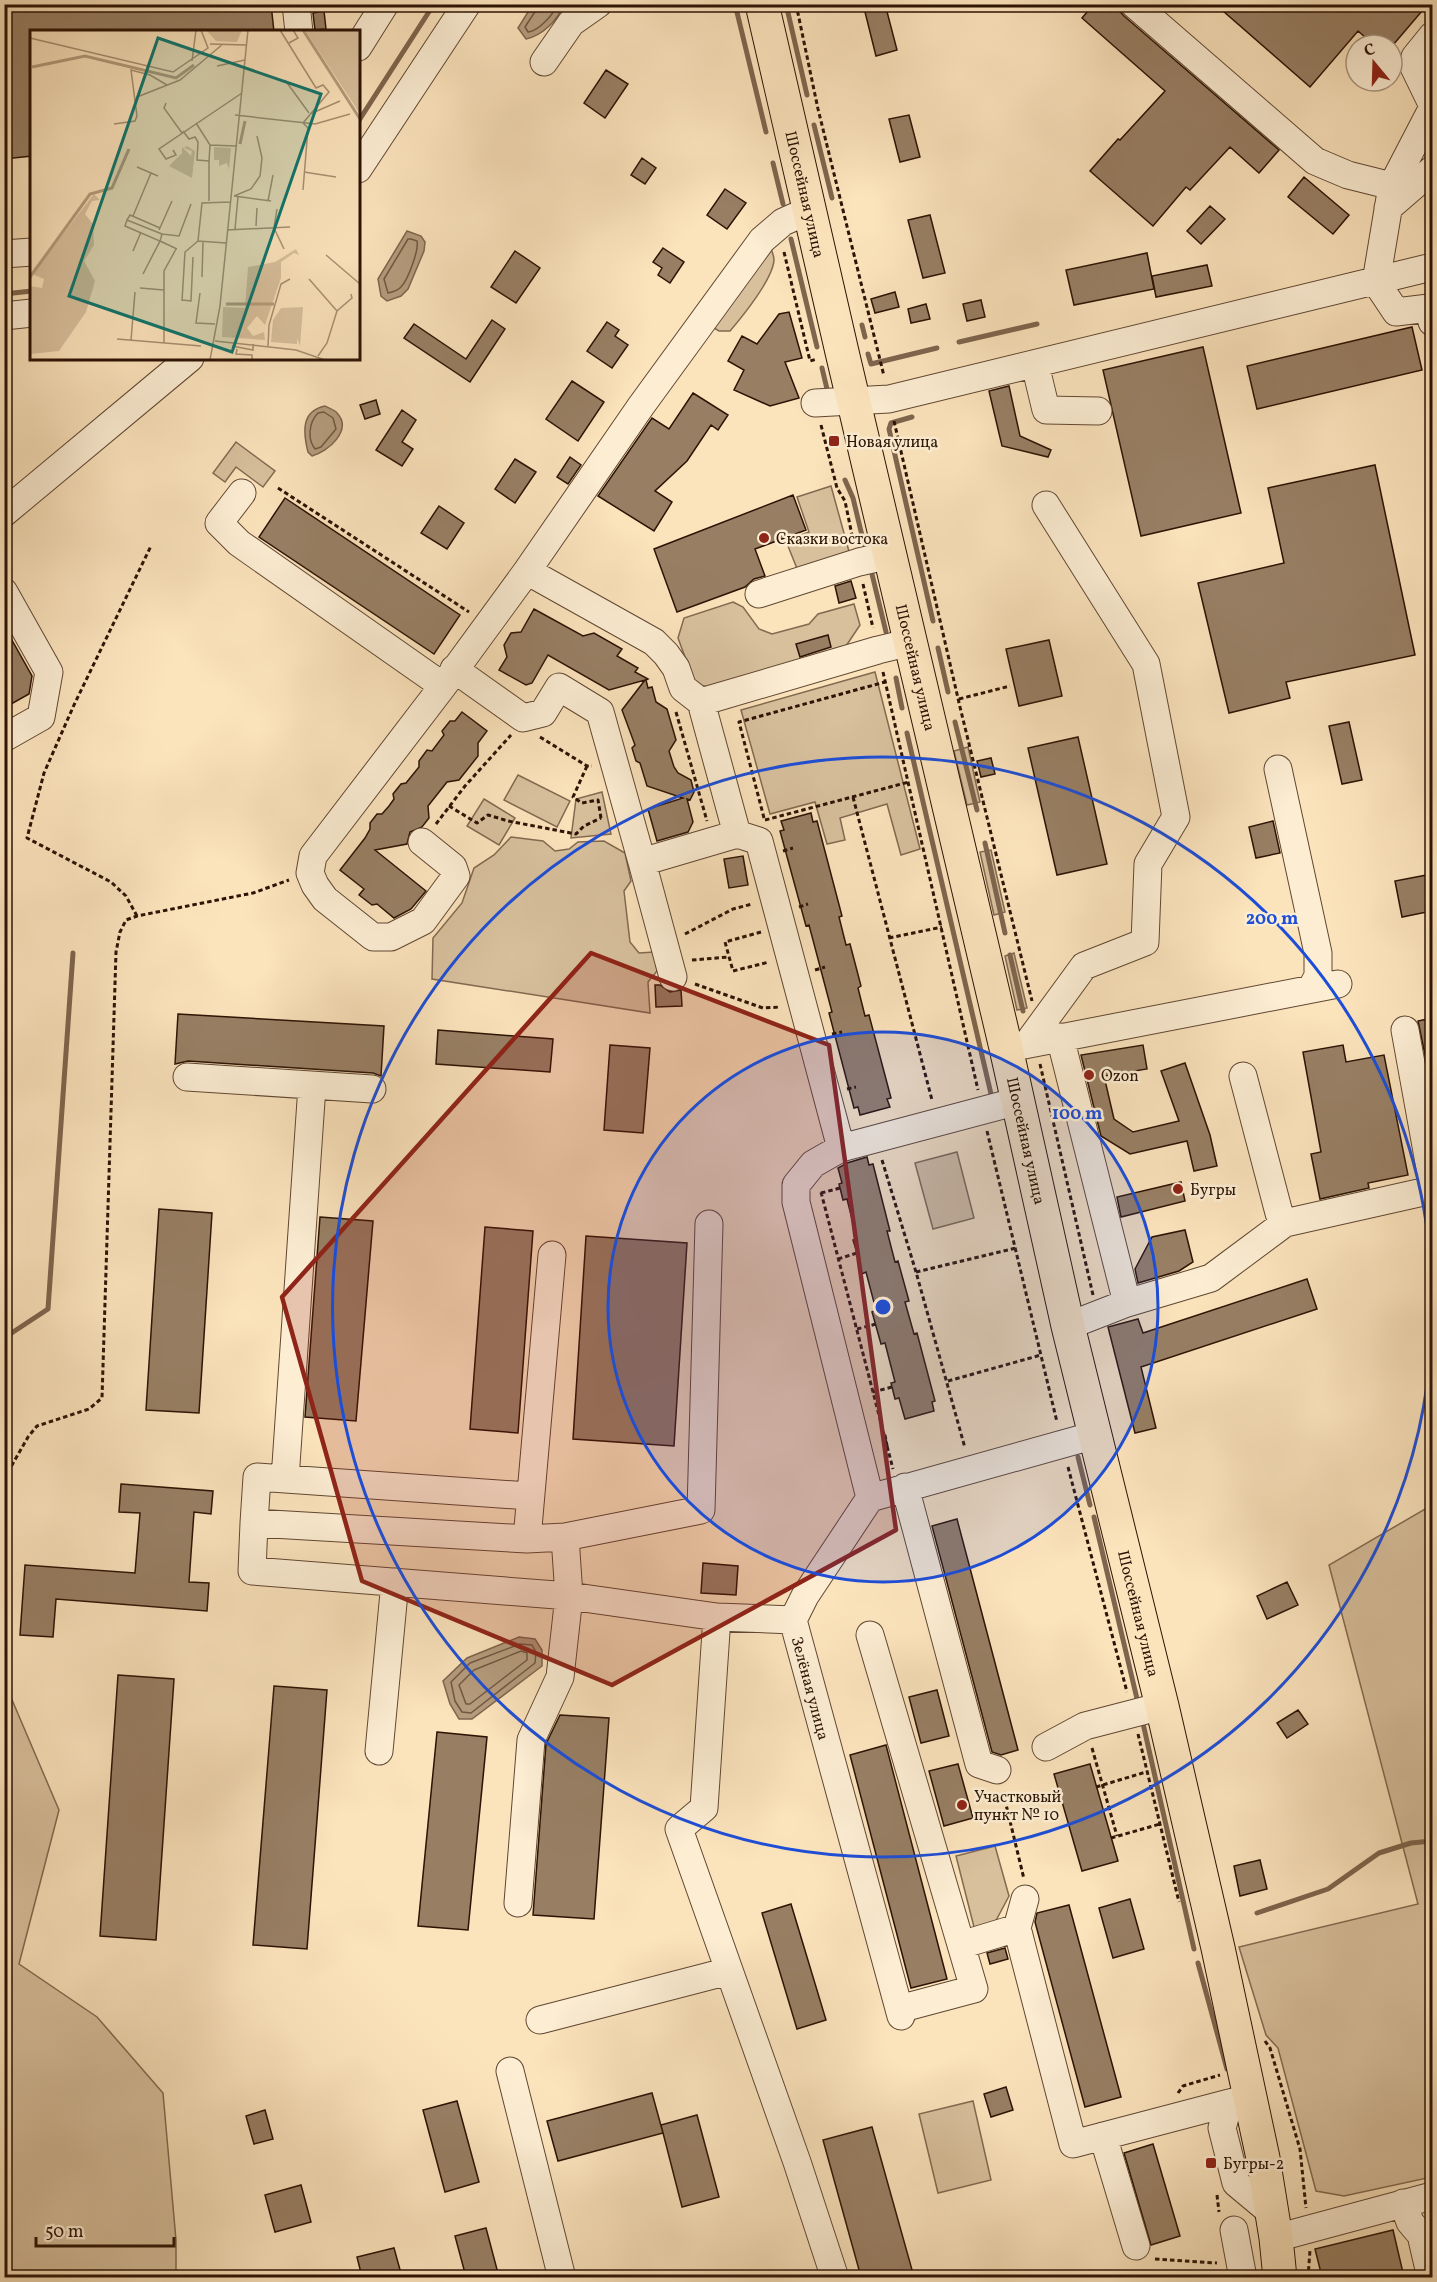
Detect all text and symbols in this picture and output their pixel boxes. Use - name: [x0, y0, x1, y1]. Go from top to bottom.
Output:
- inset map: [30, 30, 360, 360]
- north arrow: [1344, 33, 1404, 93]
- text: С: [1361, 39, 1378, 63]
- street label: Шоссейная улица: [778, 129, 829, 260]
- place label: Новая улица: [846, 432, 938, 454]
- marker: Новая улица: [827, 434, 841, 448]
- place label: Сказки востока: [776, 529, 888, 551]
- marker: Сказки востока: [757, 531, 771, 545]
- street label: Шоссейная улица: [889, 602, 940, 733]
- text: 200 m: [1246, 907, 1298, 932]
- place label: Ozon: [1101, 1066, 1139, 1088]
- marker: Ozon: [1082, 1068, 1096, 1082]
- street label: Шоссейная улица: [1000, 1075, 1050, 1207]
- text: 100 m: [1052, 1102, 1102, 1127]
- place label: Бугры: [1190, 1180, 1236, 1202]
- marker: Бугры: [1171, 1182, 1185, 1196]
- centre of rings: [873, 1297, 893, 1317]
- street label: Шоссейная улица: [1111, 1548, 1163, 1679]
- street label: Зелёная улица: [785, 1634, 833, 1743]
- place label: Участковый пункт № 10: [974, 1787, 1061, 1827]
- marker: Участковый пункт № 10: [955, 1798, 969, 1812]
- place label: Бугры-2: [1223, 2154, 1284, 2176]
- marker: Бугры-2: [1204, 2156, 1218, 2170]
- scale bar: [36, 2210, 174, 2248]
- text: 50 m: [45, 2220, 84, 2245]

